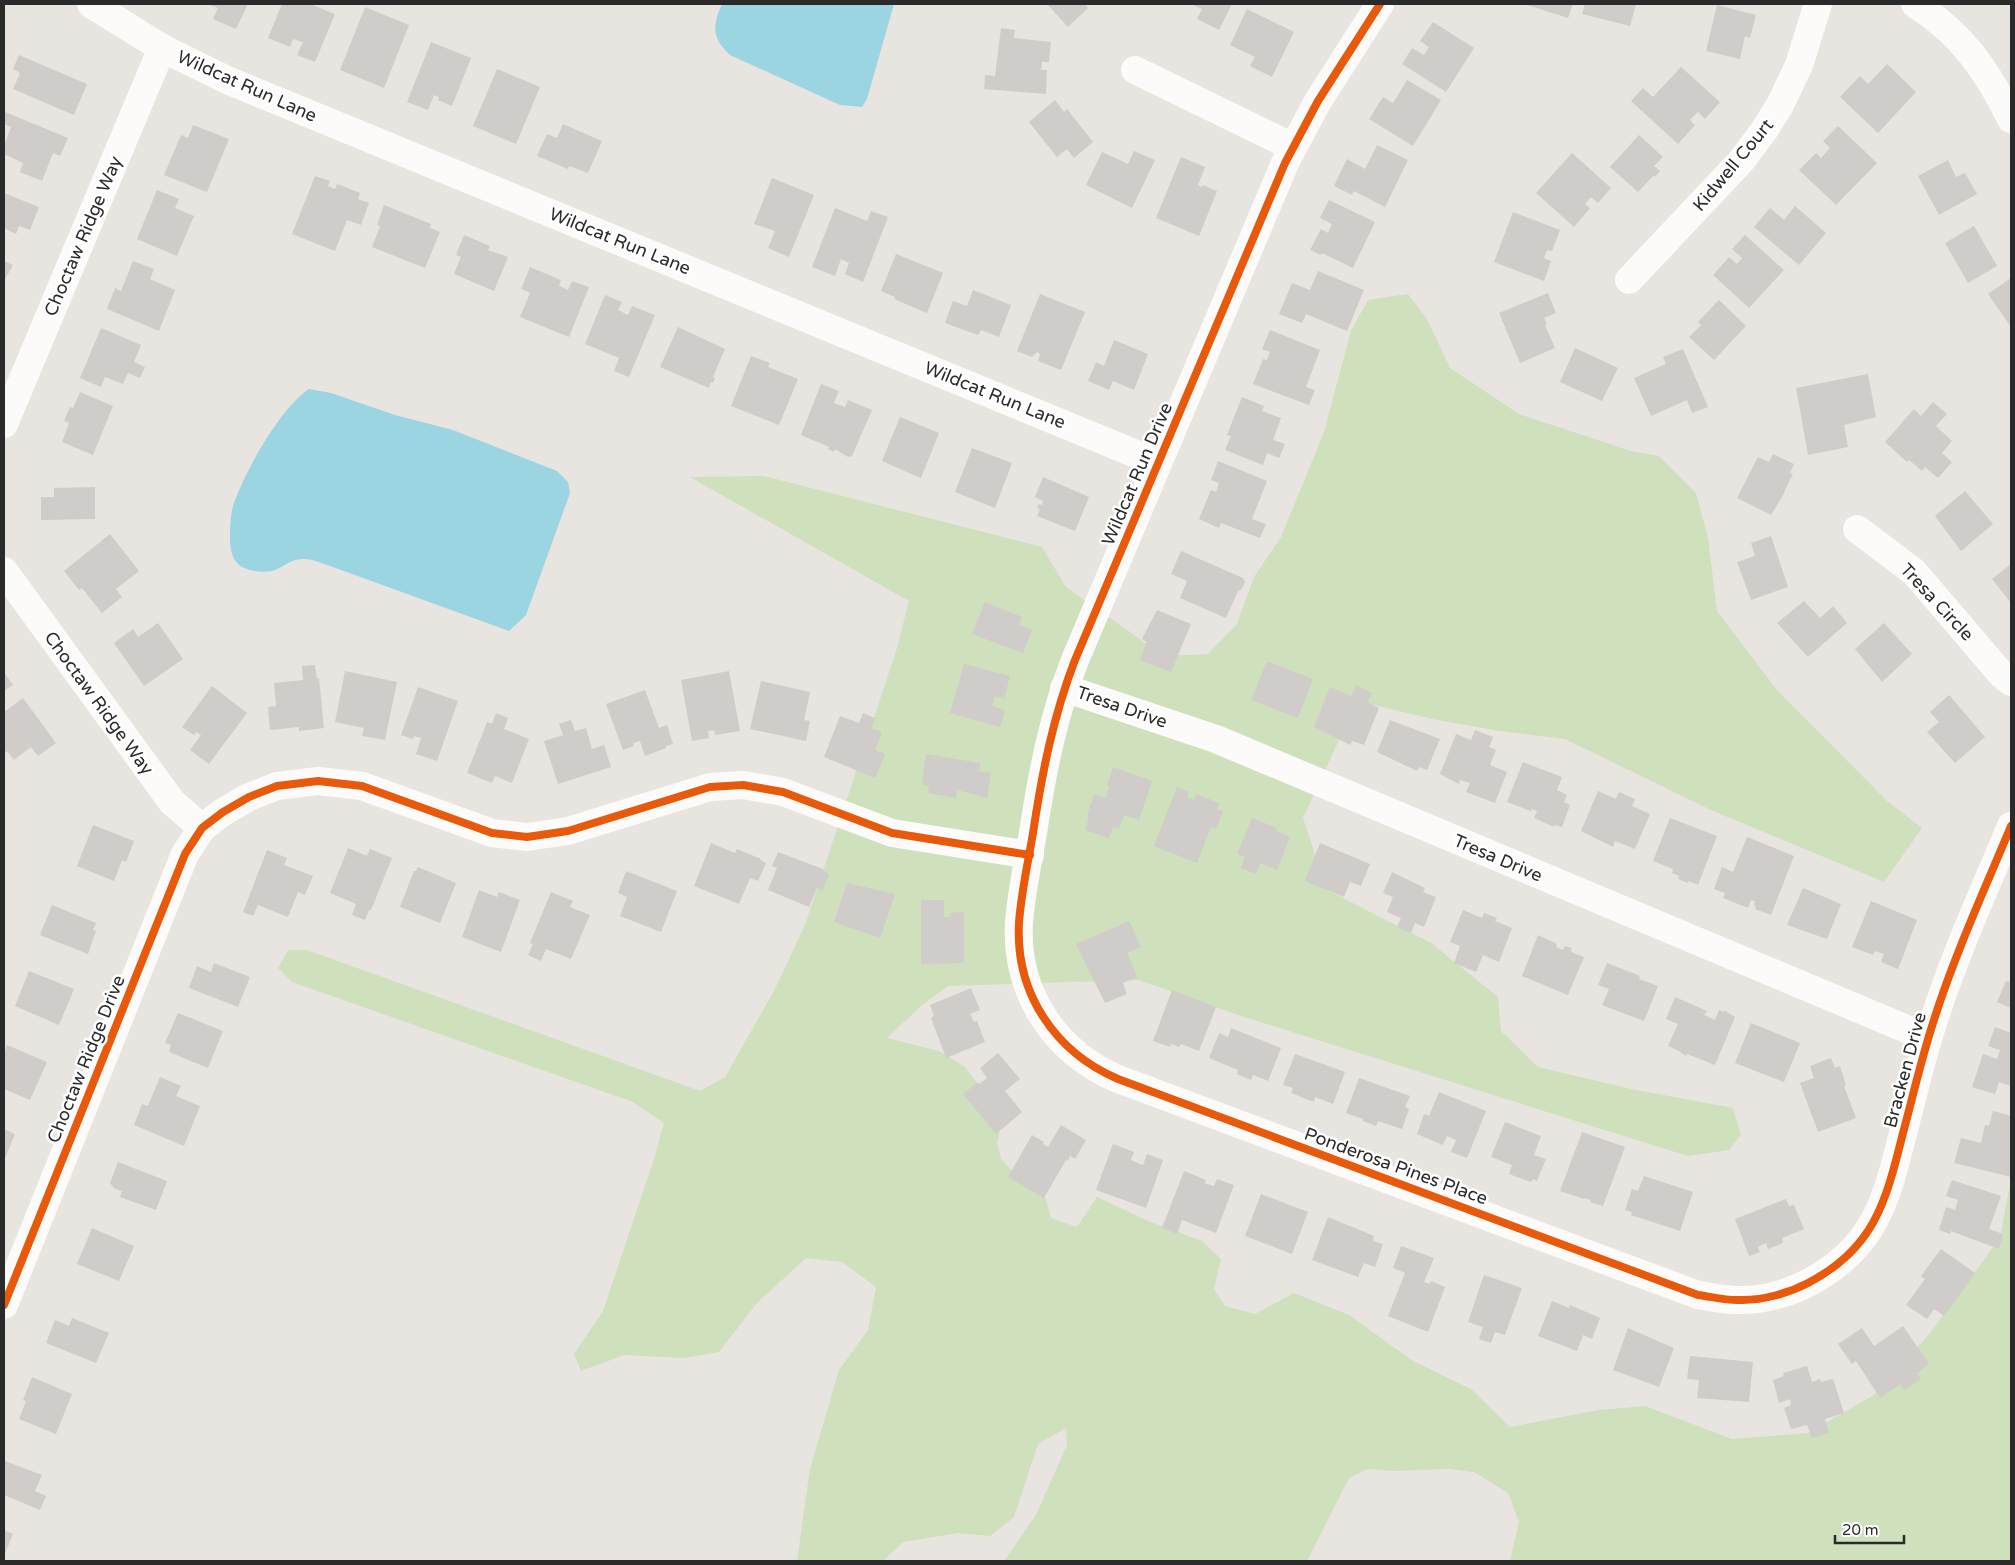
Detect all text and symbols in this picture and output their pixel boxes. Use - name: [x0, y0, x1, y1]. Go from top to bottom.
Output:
- street label: Wildcat Run Lane: [174, 45, 320, 127]
- street label: Kidwell Court: [1688, 114, 1778, 216]
- street label: Choctaw Ridge Way: [39, 152, 127, 319]
- street label: Wildcat Run Lane: [546, 203, 694, 279]
- street label: Wildcat Run Lane: [921, 357, 1069, 433]
- street label: Wildcat Run Drive: [1097, 399, 1177, 549]
- street label: Tresa Circle: [1896, 559, 1978, 645]
- street label: Choctaw Ridge Way: [40, 627, 159, 779]
- street label: Tresa Drive: [1074, 681, 1170, 733]
- street label: Tresa Drive: [1450, 829, 1546, 887]
- street label: Choctaw Ridge Drive: [42, 972, 130, 1146]
- street label: Bracken Drive: [1879, 1010, 1931, 1130]
- street label: Ponderosa Pines Place: [1301, 1123, 1491, 1209]
- scale bar: [1835, 1512, 1904, 1544]
- text: 20 m: [1842, 1521, 1879, 1539]

